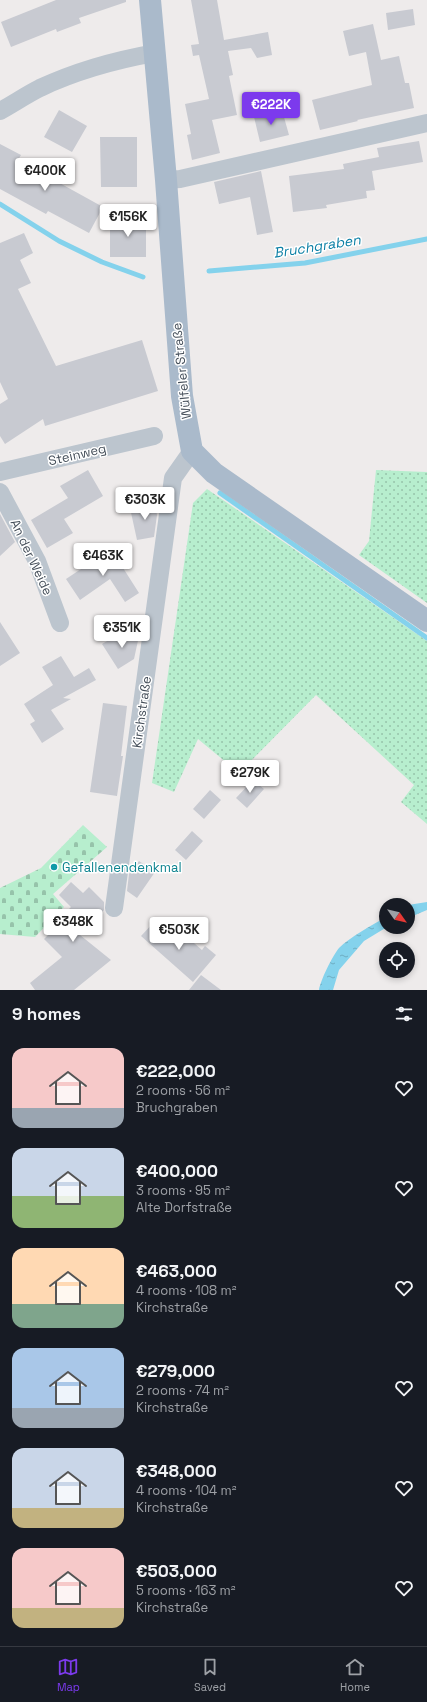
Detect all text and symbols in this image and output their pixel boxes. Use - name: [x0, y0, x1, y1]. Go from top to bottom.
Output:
- pin: €222K: [243, 92, 299, 126]
- text: €222K: [251, 96, 291, 113]
- pin: €400K: [17, 158, 73, 192]
- text: €400K: [24, 162, 66, 179]
- pin: €156K: [100, 204, 156, 238]
- text: €156K: [109, 208, 147, 225]
- water label: Bruchgraben: [272, 230, 362, 262]
- street label: Wülfeler Straße: [168, 322, 195, 420]
- street label: Steinweg: [47, 440, 108, 469]
- pin: €303K: [117, 487, 173, 521]
- text: €303K: [124, 491, 166, 508]
- street label: An der Weide: [7, 517, 57, 598]
- pin: €463K: [75, 543, 131, 577]
- text: €463K: [82, 547, 124, 564]
- pin: €351K: [94, 615, 150, 649]
- text: €351K: [103, 619, 141, 636]
- street label: Kirchstraße: [128, 675, 155, 749]
- pin: €279K: [222, 760, 278, 794]
- text: €279K: [230, 764, 270, 781]
- place label: Gefallenendenkmal: [62, 859, 182, 876]
- marker: Gefallenendenkmal: [49, 862, 59, 872]
- north arrow: [379, 898, 415, 934]
- map controls: [379, 898, 415, 978]
- pin: €348K: [45, 909, 101, 943]
- text: €348K: [53, 913, 93, 930]
- pin: €503K: [151, 917, 207, 951]
- text: €503K: [158, 921, 200, 938]
- button: locate: [379, 942, 415, 978]
- text: 9 homes: [12, 1003, 81, 1025]
- icon: filters: [393, 1003, 415, 1025]
- text: €222,000: [136, 1060, 216, 1082]
- icon: home: [44, 1064, 92, 1112]
- icon: heart: [393, 1077, 415, 1099]
- text: 2 rooms · 56 m²: [136, 1082, 230, 1099]
- text: Bruchgraben: [136, 1099, 218, 1116]
- text: €400,000: [136, 1160, 218, 1182]
- icon: home: [44, 1164, 92, 1212]
- icon: heart: [393, 1177, 415, 1199]
- text: 3 rooms · 95 m²: [136, 1182, 230, 1199]
- text: Alte Dorfstraße: [136, 1199, 232, 1216]
- text: €463,000: [136, 1260, 217, 1282]
- icon: home: [44, 1264, 92, 1312]
- icon: heart: [393, 1277, 415, 1299]
- text: 4 rooms · 108 m²: [136, 1282, 237, 1299]
- text: Kirchstraße: [136, 1299, 208, 1316]
- text: €279,000: [136, 1360, 215, 1382]
- icon: home: [44, 1364, 92, 1412]
- icon: heart: [393, 1377, 415, 1399]
- text: 2 rooms · 74 m²: [136, 1382, 229, 1399]
- text: Kirchstraße: [136, 1399, 208, 1416]
- text: €348,000: [136, 1460, 217, 1482]
- icon: home: [44, 1464, 92, 1512]
- icon: heart: [393, 1477, 415, 1499]
- text: 4 rooms · 104 m²: [136, 1482, 237, 1499]
- text: Kirchstraße: [136, 1499, 208, 1516]
- text: €503,000: [136, 1560, 217, 1582]
- icon: home: [44, 1564, 92, 1612]
- icon: heart: [393, 1577, 415, 1599]
- text: 5 rooms · 163 m²: [136, 1582, 236, 1599]
- text: Kirchstraße: [136, 1599, 208, 1616]
- tab: Map: [57, 1656, 80, 1694]
- tab: Saved: [194, 1656, 226, 1694]
- tab: Home: [340, 1656, 370, 1694]

